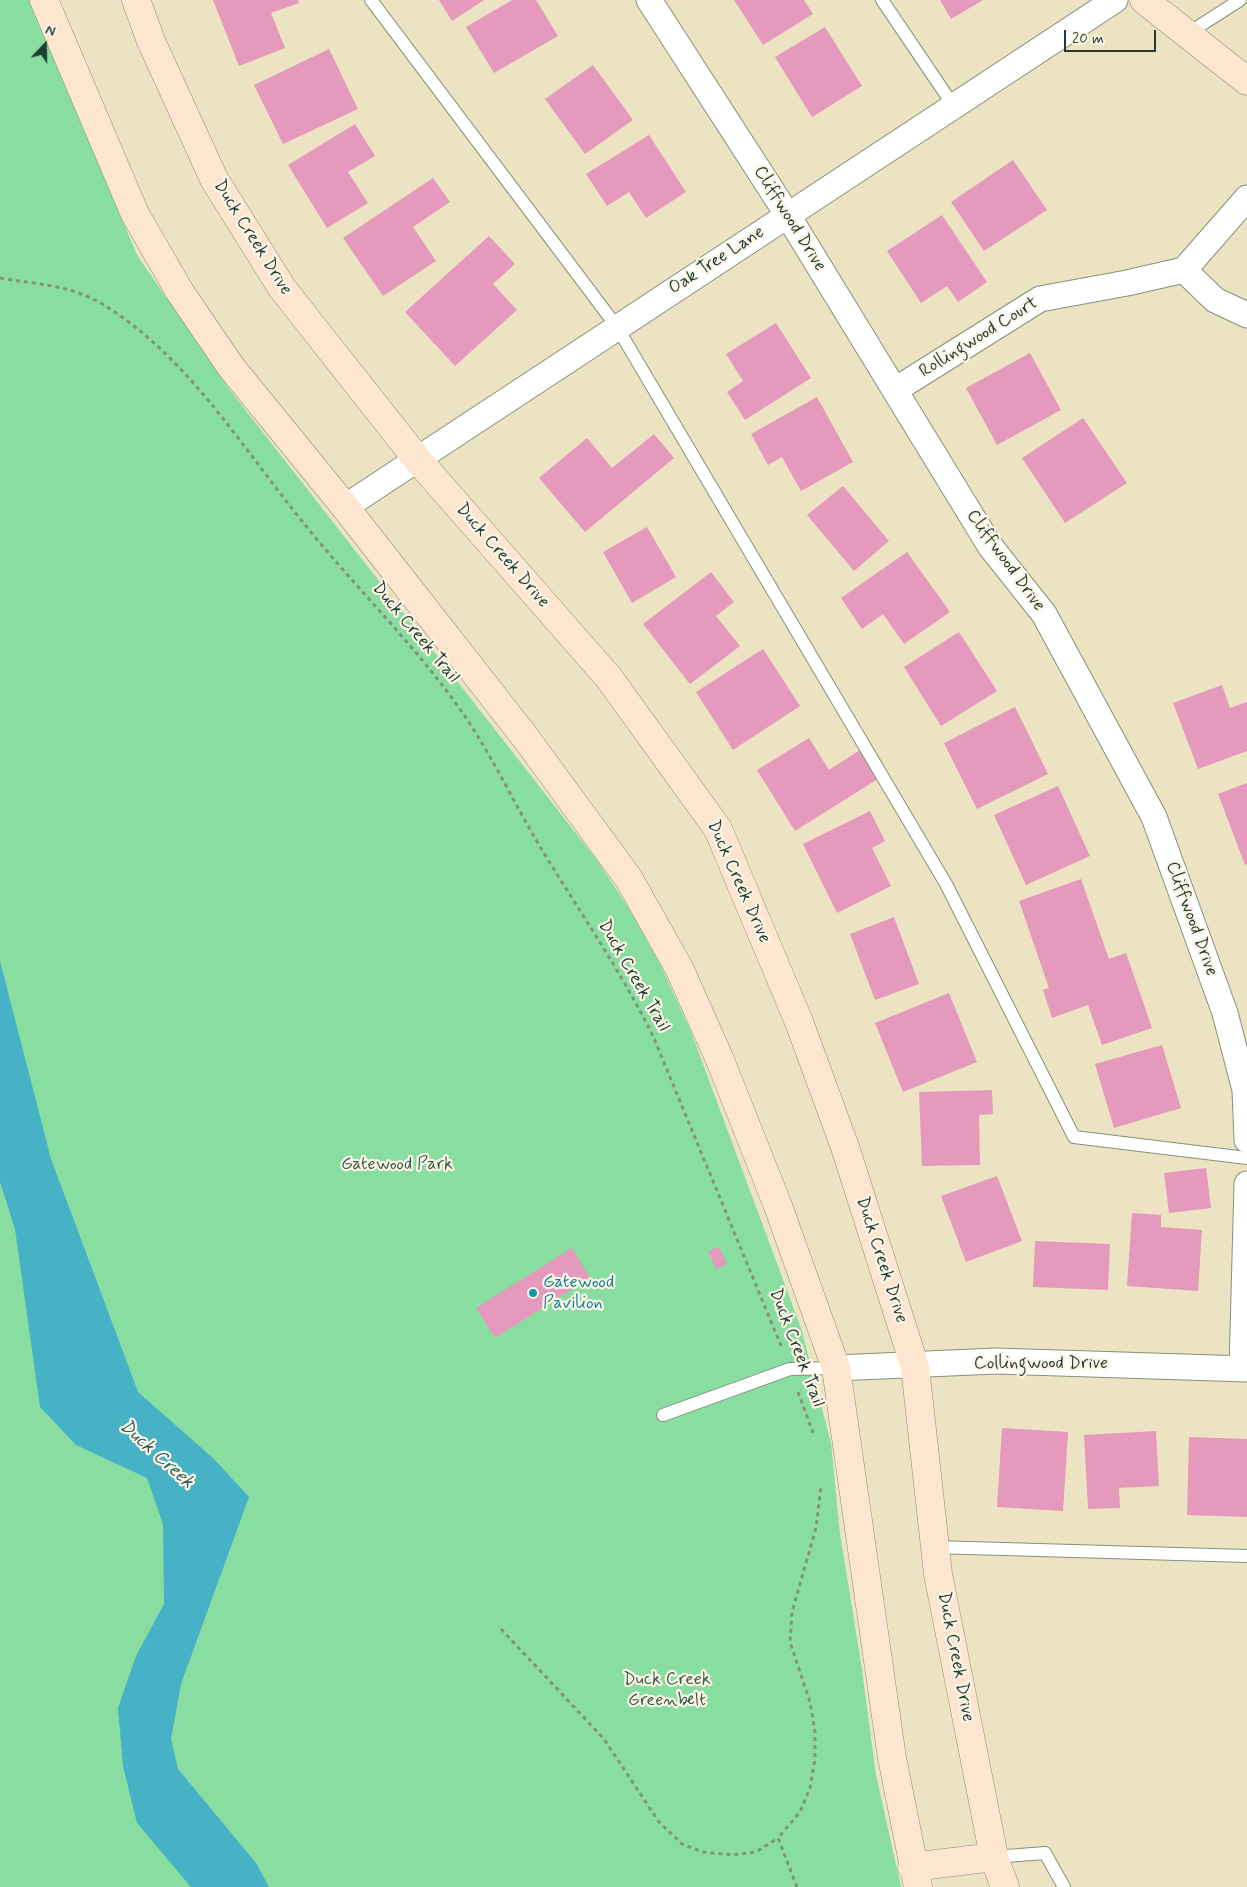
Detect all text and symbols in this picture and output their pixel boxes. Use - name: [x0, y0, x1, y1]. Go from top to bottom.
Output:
- north arrow: [20, 20, 70, 70]
- scale bar: [1067, 20, 1160, 52]
- text: N: [43, 21, 58, 41]
- text: 20 m: [1072, 29, 1104, 49]
- street label: Cliffwood Drive: [748, 162, 830, 276]
- street label: Duck Creek Drive: [208, 176, 296, 300]
- street label: Oak Tree Lane: [665, 222, 769, 300]
- street label: Rollingwood Court: [916, 293, 1042, 383]
- street label: Duck Creek Drive: [451, 499, 553, 613]
- street label: Cliffwood Drive: [961, 506, 1049, 616]
- street label: Duck Creek Trail: [367, 578, 463, 688]
- street label: Duck Creek Drive: [701, 817, 775, 947]
- street label: Cliffwood Drive: [1160, 859, 1222, 979]
- street label: Duck Creek Trail: [592, 916, 674, 1036]
- park label: Gatewood Park: [341, 1154, 453, 1176]
- street label: Duck Creek Drive: [850, 1194, 912, 1326]
- place label: Gatewood Pavilion: [543, 1272, 614, 1315]
- street label: Duck Creek Trail: [764, 1286, 828, 1410]
- marker: Gatewood Pavilion: [527, 1287, 539, 1299]
- street label: Collingwood Drive: [974, 1353, 1108, 1375]
- water label: Duck Creek: [114, 1416, 198, 1494]
- street label: Duck Creek Drive: [932, 1590, 978, 1724]
- park label: Duck Creek Greenbelt: [623, 1669, 711, 1712]

